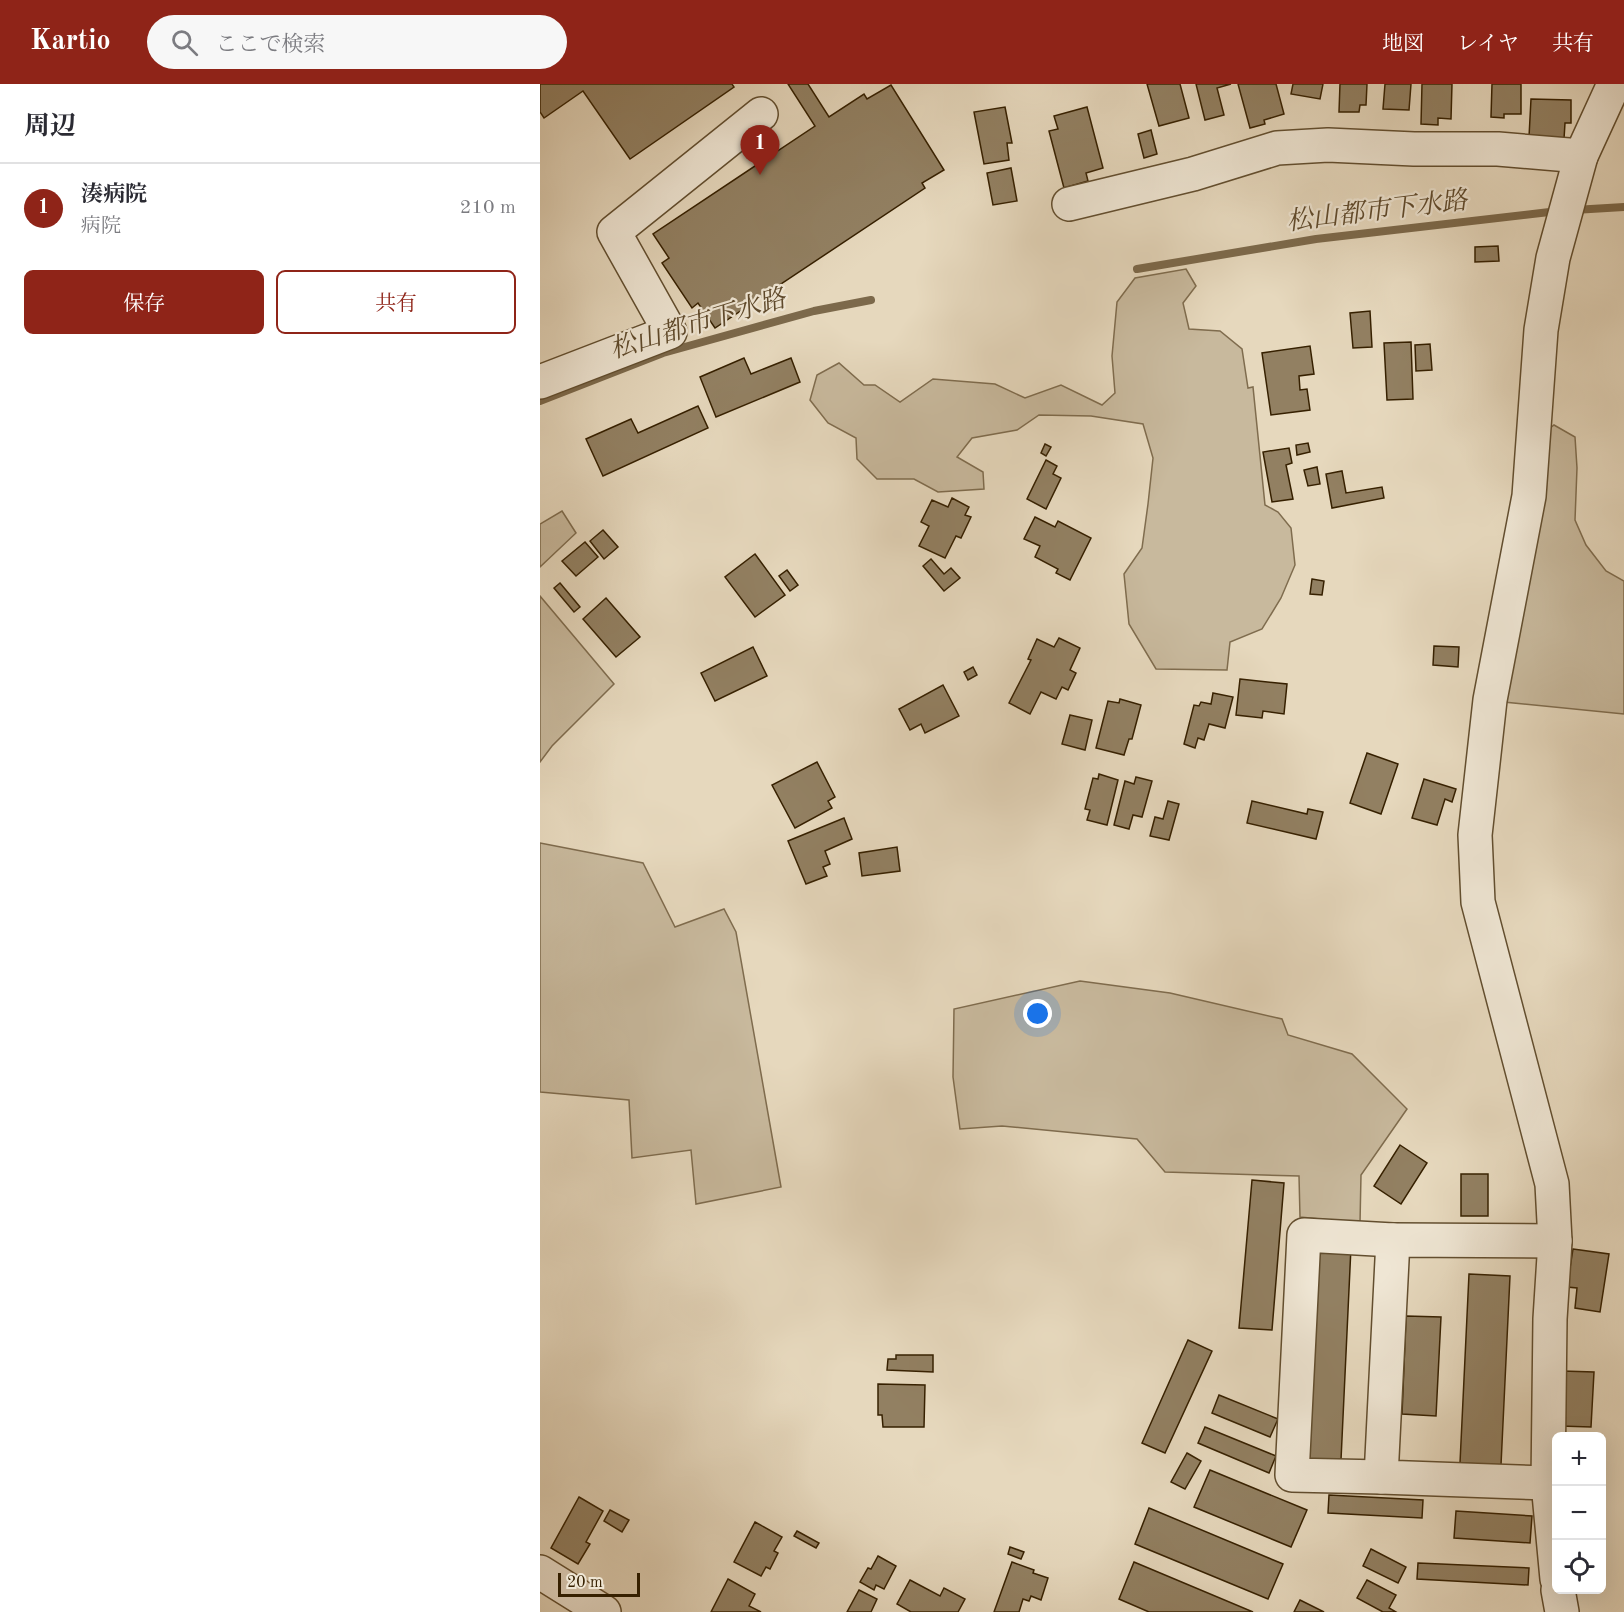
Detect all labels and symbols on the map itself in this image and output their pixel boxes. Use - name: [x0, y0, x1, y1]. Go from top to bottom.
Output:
- pin: 1: [740, 126, 780, 175]
- water label: 松山都市下水路: [1285, 186, 1471, 236]
- water label: 松山都市下水路: [607, 283, 791, 364]
- your location: [1023, 999, 1052, 1028]
- scale bar: [558, 1570, 640, 1598]

